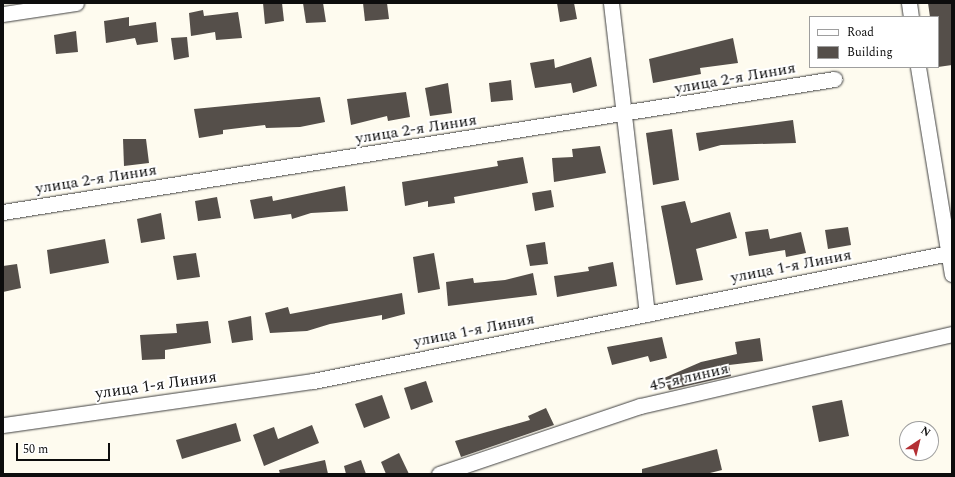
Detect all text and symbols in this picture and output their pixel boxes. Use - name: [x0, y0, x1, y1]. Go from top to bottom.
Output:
- legend: [809, 16, 939, 68]
- text: Road: [847, 23, 874, 42]
- text: Building: [847, 43, 893, 62]
- street label: улица 2-я Линия: [673, 58, 797, 98]
- street label: улица 2-я Линия: [354, 110, 478, 148]
- street label: улица 2-я Линия: [34, 160, 158, 198]
- street label: улица 1-я Линия: [729, 245, 853, 287]
- street label: улица 1-я Линия: [412, 309, 536, 351]
- street label: 45-я линия: [648, 359, 730, 395]
- street label: улица 1-я Линия: [94, 367, 218, 403]
- north arrow: [899, 421, 939, 461]
- text: N: [917, 422, 934, 441]
- scale bar: [18, 435, 112, 461]
- text: 50 m: [23, 440, 48, 459]

